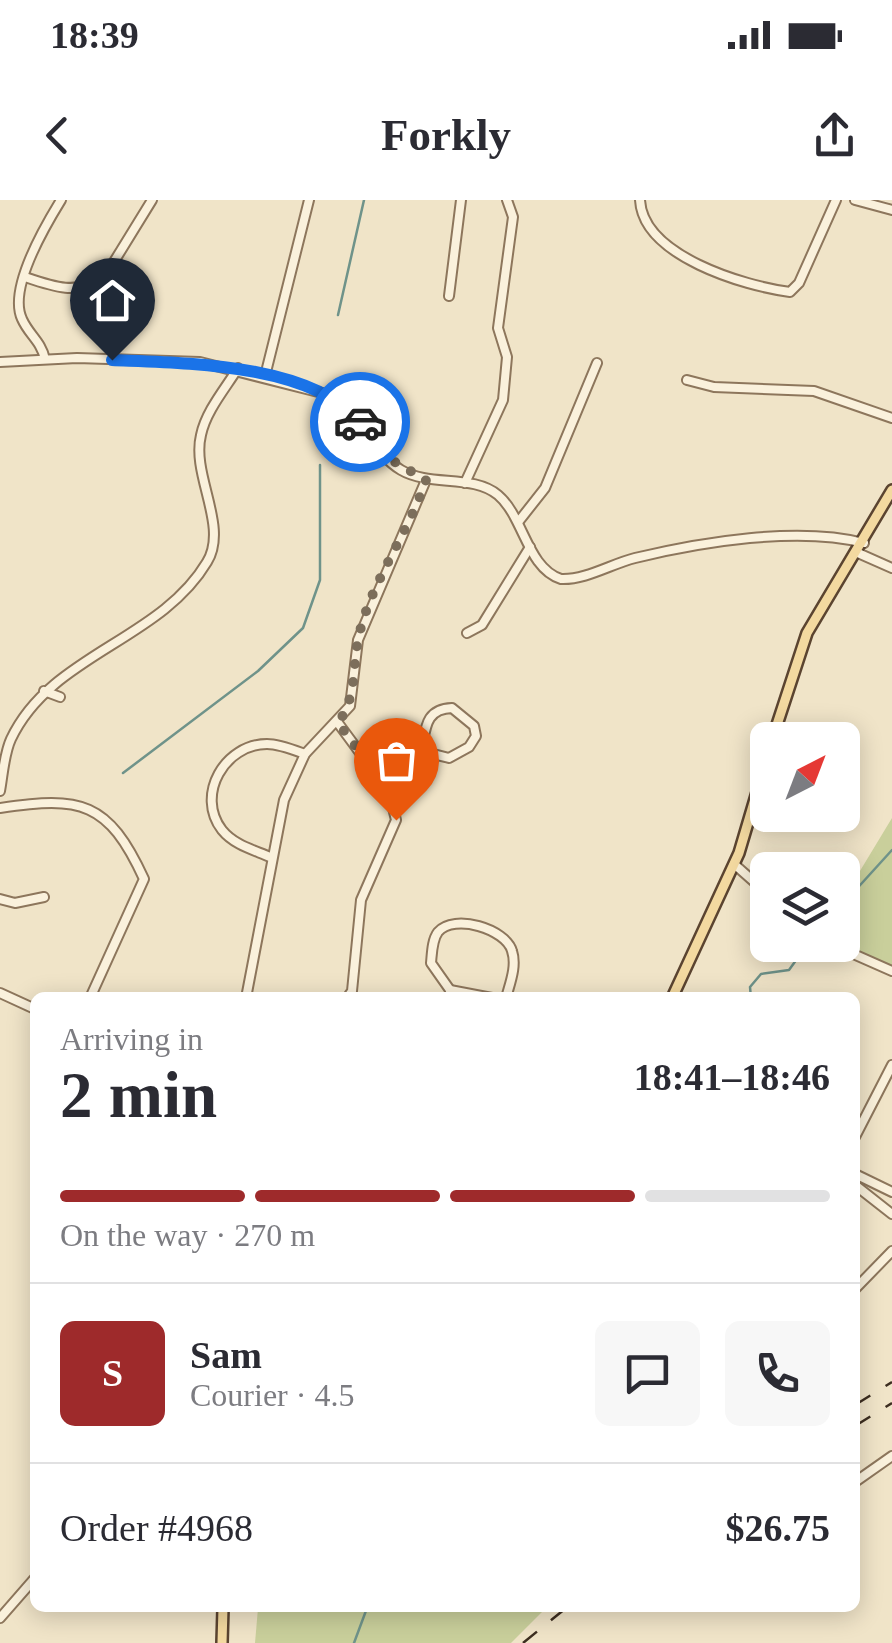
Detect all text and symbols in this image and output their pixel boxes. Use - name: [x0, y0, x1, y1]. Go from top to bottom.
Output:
- text: 18:39: [50, 14, 139, 56]
- icon: back: [30, 108, 85, 163]
- icon: share: [807, 108, 862, 163]
- text: Forkly: [381, 110, 511, 160]
- pin: [70, 258, 155, 361]
- icon: home: [85, 273, 140, 328]
- courier: [310, 372, 410, 472]
- icon: car: [333, 395, 388, 450]
- pin: [354, 718, 439, 821]
- north arrow: [750, 722, 860, 832]
- map controls: [750, 722, 860, 962]
- icon: bag: [369, 733, 424, 788]
- button: layers: [750, 852, 860, 962]
- text: Arriving in: [60, 1021, 203, 1057]
- text: 18:41–18:46: [634, 1056, 830, 1098]
- text: 2 min: [60, 1059, 217, 1131]
- text: On the way · 270 m: [60, 1217, 315, 1253]
- button: chat: [595, 1321, 700, 1426]
- button: phone: [725, 1321, 830, 1426]
- text: Sam: [190, 1334, 262, 1376]
- text: S: [102, 1352, 123, 1394]
- text: Courier · 4.5: [190, 1377, 354, 1413]
- text: Order #4968: [60, 1507, 253, 1549]
- text: $26.75: [726, 1507, 830, 1549]

